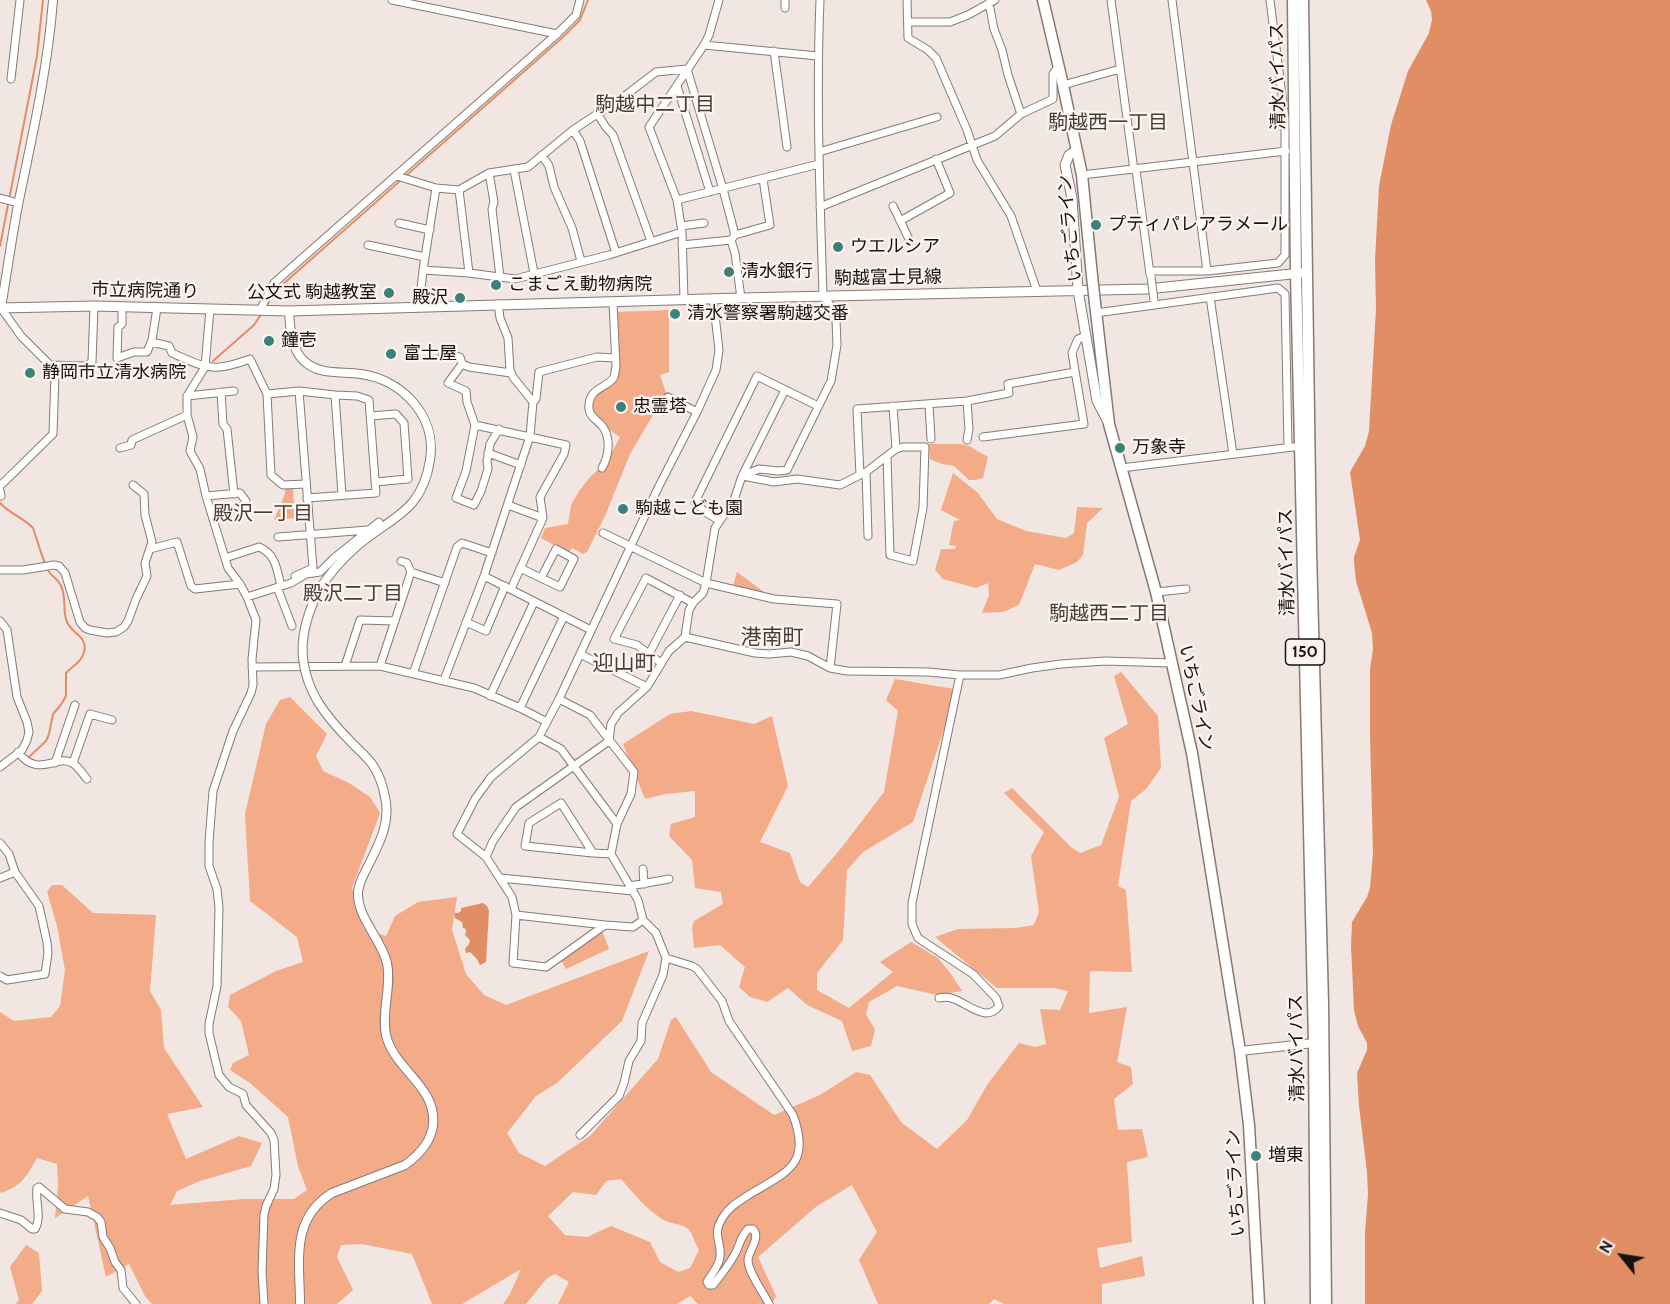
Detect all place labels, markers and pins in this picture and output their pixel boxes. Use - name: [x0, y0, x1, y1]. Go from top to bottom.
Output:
- place label: プティパレアラメール: [1108, 214, 1288, 236]
- marker: プティパレアラメール: [1089, 218, 1103, 232]
- place label: ウエルシア: [850, 236, 940, 258]
- marker: ウエルシア: [831, 240, 845, 254]
- place label: 清水銀行: [741, 261, 813, 283]
- marker: 清水銀行: [722, 265, 736, 279]
- place label: こまごえ動物病院: [508, 274, 652, 296]
- marker: こまごえ動物病院: [489, 278, 503, 292]
- place label: 公文式 駒越教室: [247, 282, 377, 304]
- marker: 公文式 駒越教室: [382, 286, 396, 300]
- place label: 殿沢: [412, 287, 448, 309]
- marker: 殿沢: [453, 291, 467, 305]
- place label: 清水警察署駒越交番: [687, 303, 849, 325]
- marker: 清水警察署駒越交番: [668, 307, 682, 321]
- place label: 鐘壱: [281, 330, 317, 352]
- marker: 鐘壱: [262, 334, 276, 348]
- place label: 富士屋: [403, 343, 457, 365]
- marker: 富士屋: [384, 347, 398, 361]
- place label: 静岡市立清水病院: [42, 362, 186, 384]
- marker: 静岡市立清水病院: [23, 366, 37, 380]
- place label: 忠霊塔: [633, 396, 687, 418]
- marker: 忠霊塔: [614, 400, 628, 414]
- place label: 万象寺: [1132, 437, 1186, 459]
- marker: 万象寺: [1113, 441, 1127, 455]
- place label: 駒越こども園: [635, 498, 743, 520]
- marker: 駒越こども園: [616, 502, 630, 516]
- place label: 増東: [1268, 1145, 1304, 1167]
- marker: 増東: [1249, 1149, 1263, 1163]

